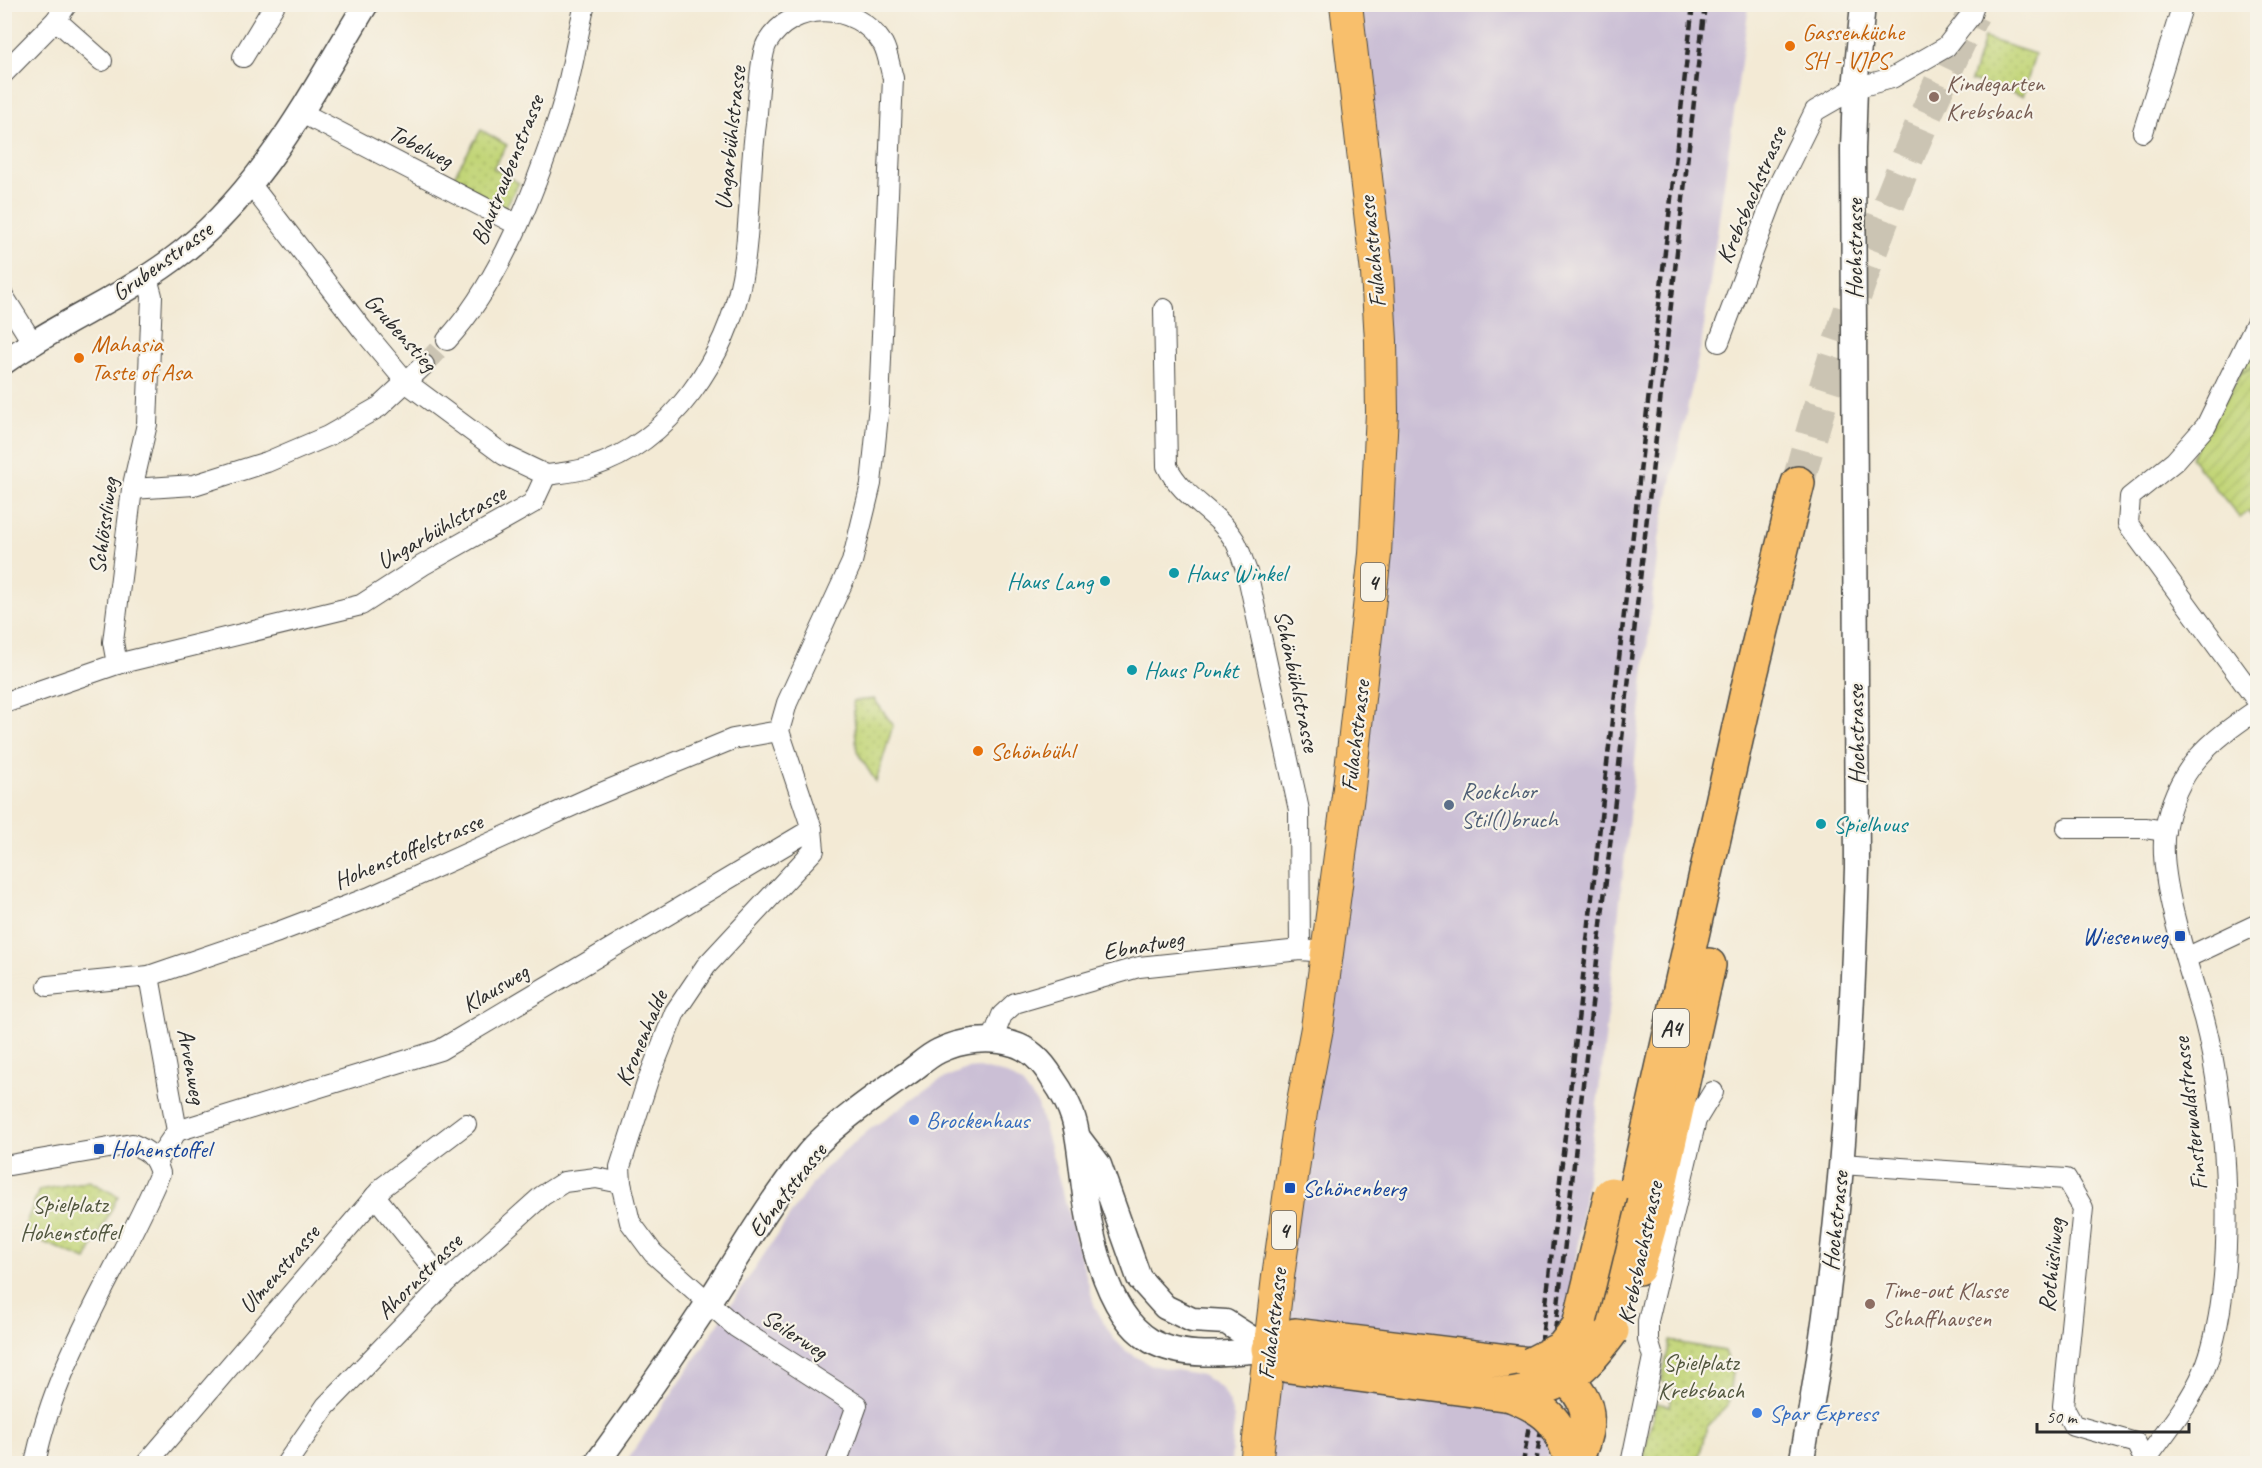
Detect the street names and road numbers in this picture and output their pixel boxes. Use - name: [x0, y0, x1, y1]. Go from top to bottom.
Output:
- street label: Ungarbühlstrasse: [708, 63, 753, 211]
- street label: Blautraubenstrasse: [463, 89, 552, 249]
- street label: Tobelweg: [384, 117, 460, 176]
- street label: Krebsbachstrasse: [1709, 120, 1794, 268]
- street label: Fulachstrasse: [1351, 193, 1393, 309]
- street label: Hochstrasse: [1839, 197, 1869, 299]
- street label: Grubenstrasse: [106, 213, 220, 308]
- street label: Grubenstieg: [358, 287, 445, 379]
- street label: Schlössliweg: [81, 474, 125, 576]
- street label: Ungarbühlstrasse: [371, 477, 513, 576]
- road number: 4: [1361, 563, 1385, 601]
- street label: Schönbühlstrasse: [1267, 608, 1327, 757]
- street label: Fulachstrasse: [1333, 677, 1377, 793]
- street label: Hochstrasse: [1840, 683, 1872, 785]
- street label: Hohenstoffelstrasse: [329, 805, 489, 896]
- street label: Ebnatweg: [1100, 923, 1188, 967]
- street label: Klausweg: [456, 956, 535, 1020]
- street label: Kronenhalde: [608, 984, 675, 1090]
- road number: A4: [1653, 1009, 1689, 1047]
- street label: Arvenweg: [171, 1026, 214, 1108]
- street label: Finsterwaldstrasse: [2165, 1034, 2214, 1192]
- street label: Ebnatstrasse: [741, 1135, 834, 1243]
- street label: Hochstrasse: [1815, 1168, 1855, 1272]
- street label: Krebsbachstrasse: [1610, 1177, 1670, 1327]
- road number: 4: [1272, 1211, 1296, 1249]
- street label: Rothüsliweg: [2031, 1215, 2071, 1313]
- street label: Ulmenstrasse: [232, 1217, 327, 1320]
- street label: Ahornstrasse: [370, 1225, 470, 1325]
- street label: Fulachstrasse: [1250, 1265, 1294, 1381]
- street label: Seilerweg: [756, 1302, 835, 1367]

